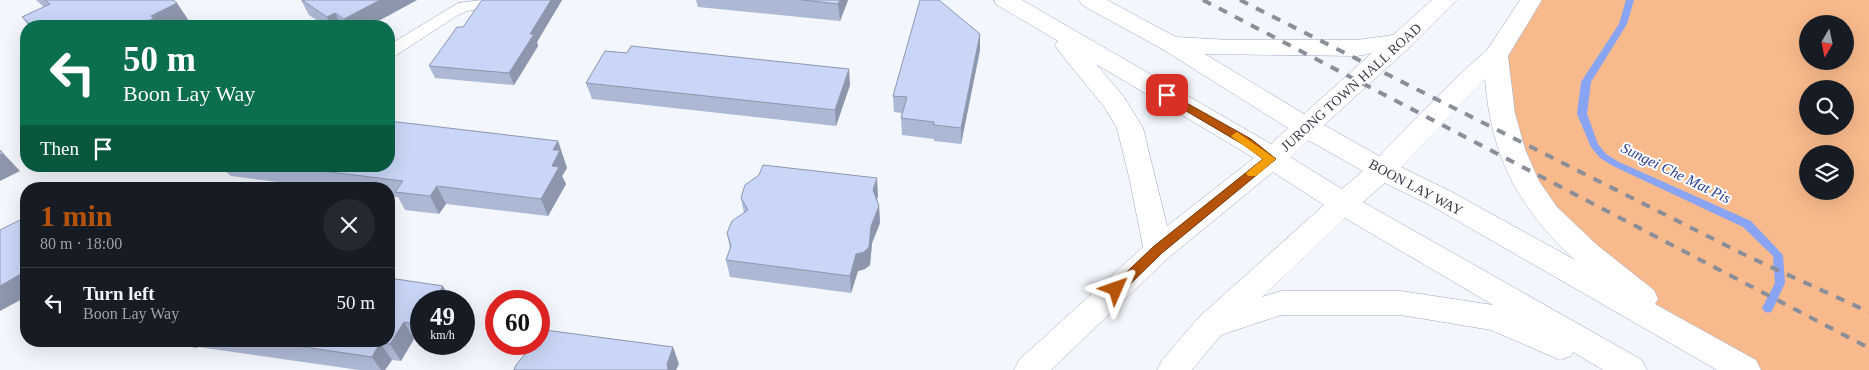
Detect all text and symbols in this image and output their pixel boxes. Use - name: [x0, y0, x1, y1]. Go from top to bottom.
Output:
- north arrow: [1799, 15, 1854, 70]
- map controls: [1799, 15, 1854, 200]
- street label: JURONG TOWN HALL ROAD: [1278, 20, 1425, 154]
- icon: left: [40, 40, 105, 105]
- text: 50 m: [123, 40, 196, 79]
- pin: [1146, 74, 1188, 116]
- button: search: [1799, 80, 1854, 135]
- text: Boon Lay Way: [123, 81, 255, 106]
- icon: arrive: [1153, 81, 1181, 109]
- icon: arrive: [89, 135, 117, 163]
- text: Then: [40, 138, 79, 159]
- water label: Sungei Che Mat Pis: [1619, 140, 1733, 206]
- button: layers: [1799, 145, 1854, 200]
- street label: BOON LAY WAY: [1366, 156, 1465, 218]
- text: 1 min: [40, 199, 113, 232]
- button: close: [323, 199, 375, 251]
- text: 80 m · 18:00: [40, 235, 122, 252]
- position arrow: [1089, 262, 1141, 314]
- text: Turn left: [83, 283, 155, 304]
- icon: left: [40, 289, 68, 317]
- speed limit sign: 60: [485, 290, 550, 355]
- text: 50 m: [336, 292, 375, 313]
- text: 49: [430, 303, 455, 330]
- text: Boon Lay Way: [83, 305, 179, 322]
- text: km/h: [430, 328, 455, 342]

